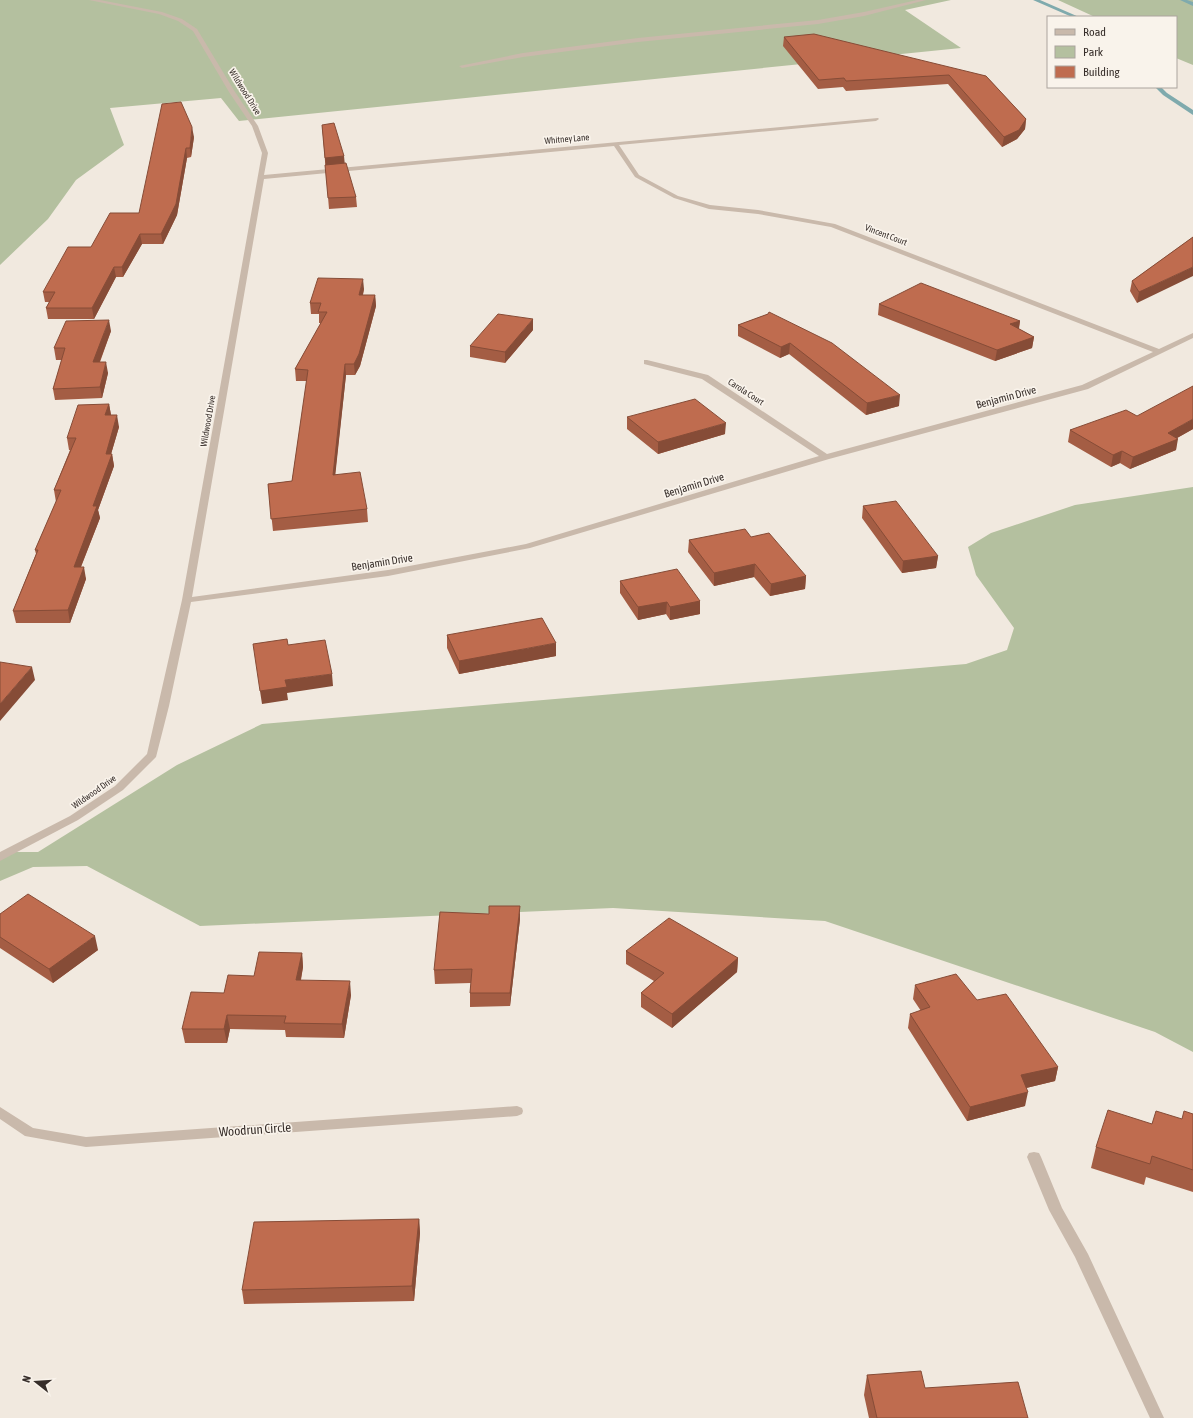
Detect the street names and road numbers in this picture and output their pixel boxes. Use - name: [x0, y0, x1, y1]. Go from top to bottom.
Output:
- street label: Wildwood Drive: [227, 67, 263, 117]
- street label: Whitney Lane: [544, 132, 590, 146]
- street label: Vincent Court: [864, 222, 909, 248]
- street label: Carola Court: [726, 377, 766, 407]
- street label: Benjamin Drive: [975, 383, 1037, 411]
- street label: Wildwood Drive: [199, 395, 217, 447]
- street label: Benjamin Drive: [663, 470, 725, 500]
- street label: Benjamin Drive: [351, 551, 413, 573]
- street label: Wildwood Drive: [70, 773, 118, 811]
- street label: Woodrun Circle: [218, 1119, 292, 1140]

